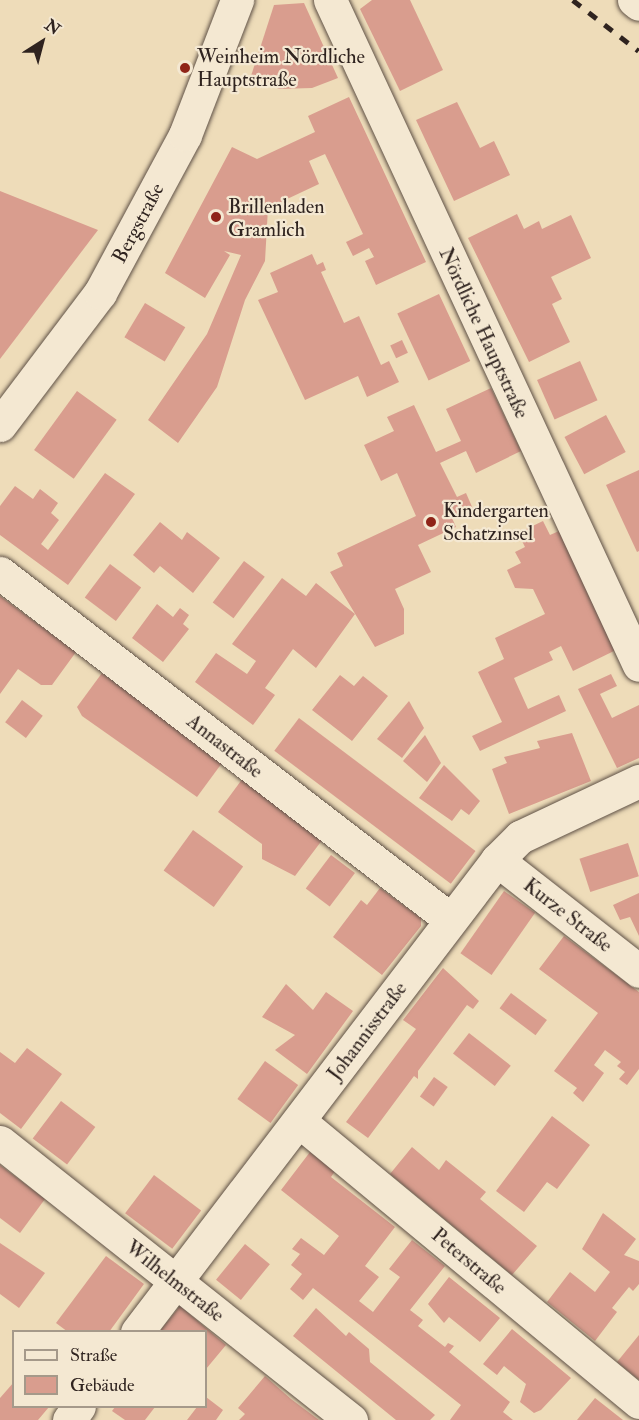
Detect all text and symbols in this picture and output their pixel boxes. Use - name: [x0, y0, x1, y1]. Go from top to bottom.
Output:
- north arrow: [12, 12, 72, 72]
- text: N: [41, 15, 64, 40]
- place label: Weinheim Nördliche Hauptstraße: [197, 45, 365, 92]
- marker: Weinheim Nördliche Hauptstraße: [178, 61, 192, 75]
- street label: Bergstraße: [107, 179, 169, 267]
- place label: Brillenladen Gramlich: [228, 194, 324, 241]
- marker: Brillenladen Gramlich: [209, 210, 223, 224]
- street label: Nördliche Hauptstraße: [434, 244, 534, 422]
- place label: Kindergarten Schatzinsel: [443, 498, 549, 545]
- marker: Kindergarten Schatzinsel: [424, 515, 438, 529]
- street label: Annastraße: [182, 709, 268, 783]
- street label: Kurze Straße: [519, 873, 617, 957]
- street label: Johannisstraße: [322, 977, 412, 1085]
- street label: Peterstraße: [427, 1223, 511, 1299]
- street label: Wilhelmstraße: [121, 1235, 229, 1327]
- legend: [12, 1330, 207, 1408]
- text: Straße: [70, 1344, 117, 1367]
- text: Gebäude: [70, 1374, 135, 1397]

